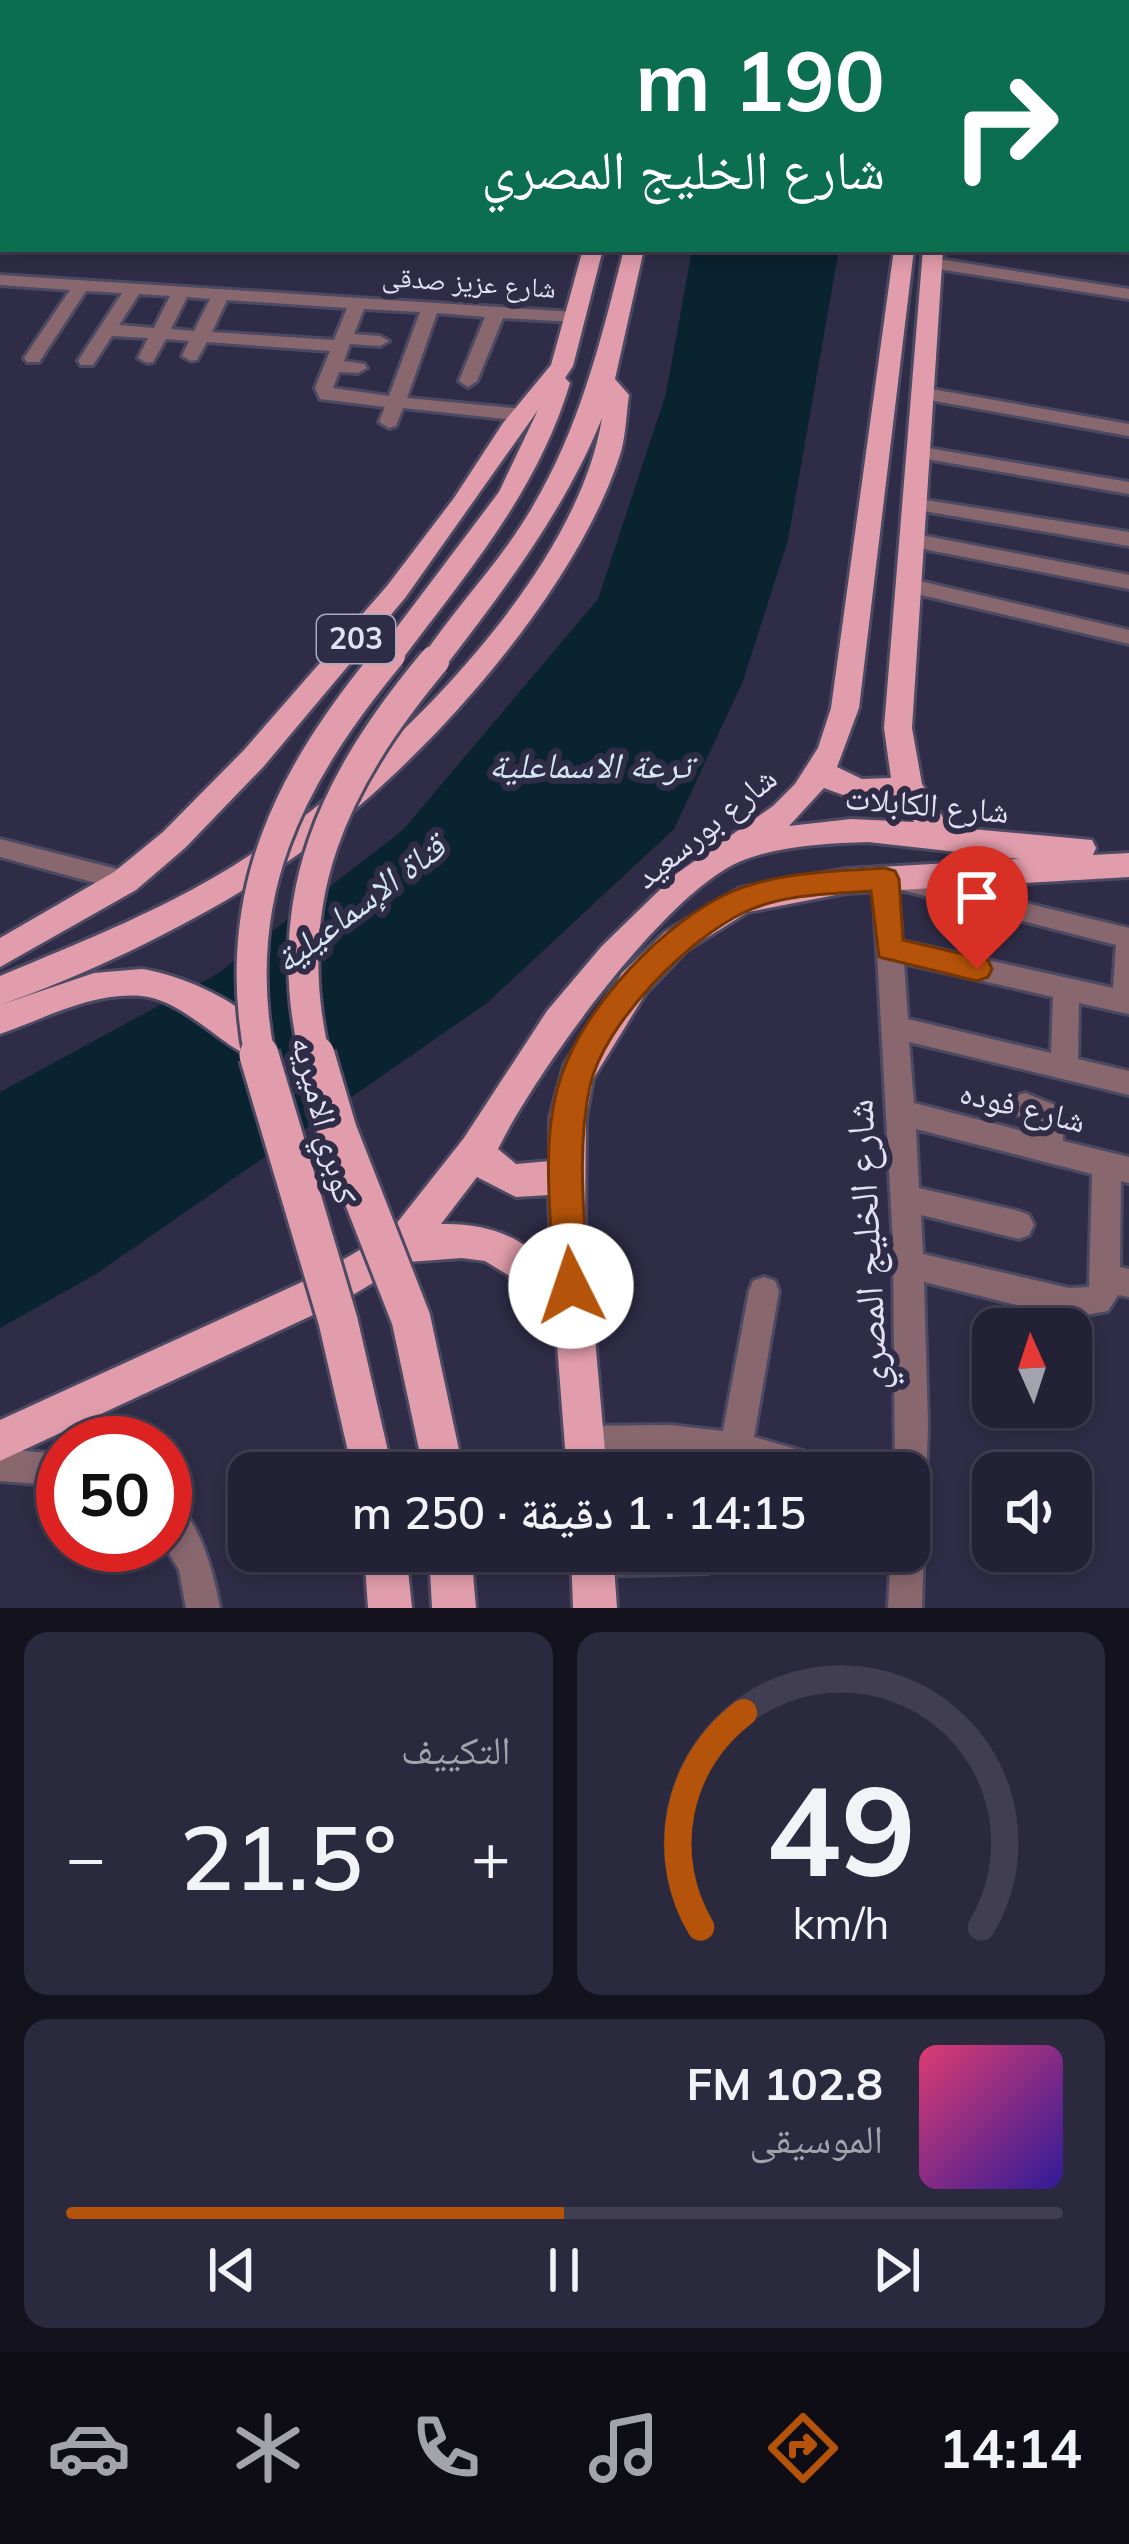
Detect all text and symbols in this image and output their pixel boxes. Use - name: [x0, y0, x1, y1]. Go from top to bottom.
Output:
- text: 190 m: [635, 27, 885, 132]
- icon: right: [927, 48, 1083, 204]
- text: شارع الخليج المصري: [481, 135, 885, 203]
- street label: شارع عزيز صدقى: [381, 259, 557, 306]
- road number: 203: [317, 615, 395, 663]
- water label: ترعة الاسماعلية: [489, 742, 698, 787]
- street label: شارع بورسعيد: [625, 757, 785, 897]
- street label: شارع الكابلات: [843, 776, 1011, 832]
- water label: قناة الإسماعيلية: [264, 821, 457, 982]
- pin: [926, 846, 1028, 969]
- icon: arrive: [944, 864, 1010, 930]
- street label: كوبري الاميريه: [277, 1031, 368, 1210]
- street label: شارع فوده: [956, 1070, 1090, 1142]
- street label: شارع الخليج المصري: [833, 1098, 905, 1392]
- position arrow: [508, 1223, 634, 1349]
- north arrow: [972, 1308, 1092, 1428]
- map controls: [972, 1308, 1092, 1572]
- speed limit sign: 50: [36, 1416, 192, 1572]
- button: sound: [972, 1452, 1092, 1572]
- text: 14:15 · 1 دقيقة · 250 m: [352, 1484, 806, 1540]
- text: التكييف: [401, 1725, 511, 1774]
- text: 49: [766, 1751, 916, 1907]
- text: 21.5°: [180, 1800, 397, 1913]
- text: −: [66, 1815, 106, 1898]
- text: +: [471, 1815, 511, 1898]
- text: km/h: [792, 1895, 889, 1949]
- text: 102.8 FM: [687, 2055, 883, 2111]
- text: الموسيقى: [750, 2114, 883, 2163]
- icon: previous: [199, 2237, 265, 2303]
- icon: pause: [531, 2237, 597, 2303]
- icon: next: [864, 2237, 930, 2303]
- icon: car: [47, 2406, 131, 2490]
- icon: climate: [226, 2406, 310, 2490]
- icon: phone: [404, 2406, 488, 2490]
- icon: music: [582, 2406, 666, 2490]
- icon: directions: [761, 2406, 845, 2490]
- text: 14:14: [939, 2414, 1082, 2482]

